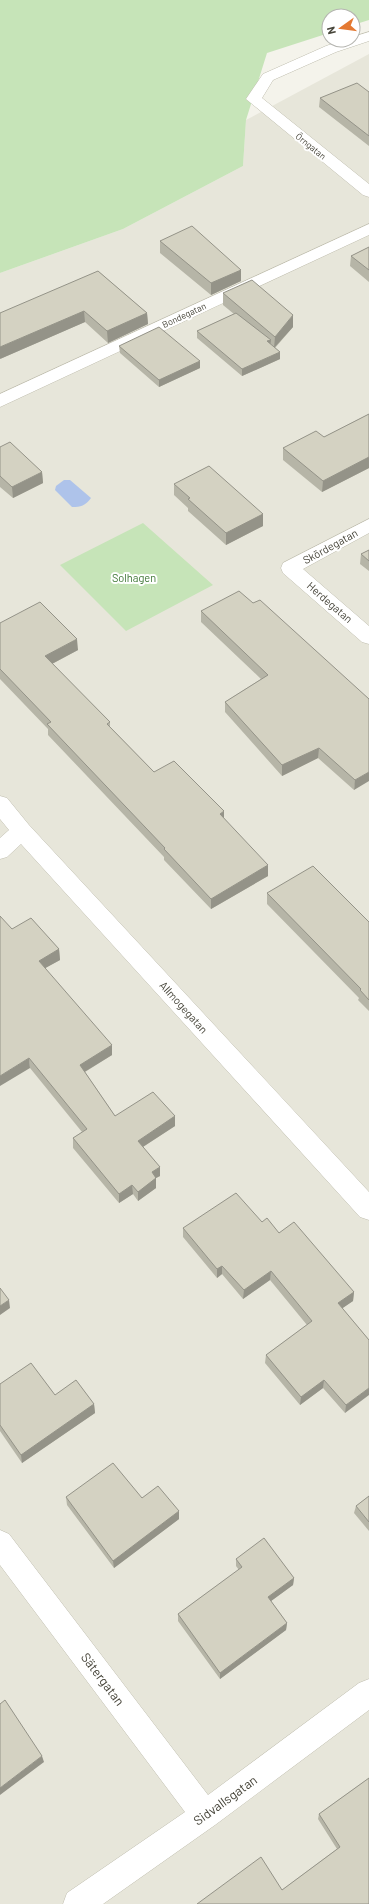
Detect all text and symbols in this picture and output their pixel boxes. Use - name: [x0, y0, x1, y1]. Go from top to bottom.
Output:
- north arrow: [321, 8, 361, 48]
- text: N: [324, 25, 338, 36]
- street label: Örngatan: [294, 130, 328, 162]
- street label: Bondegatan: [160, 300, 208, 330]
- street label: Skördegatan: [300, 526, 360, 566]
- park label: Solhagen: [112, 571, 156, 584]
- street label: Herdegatan: [305, 579, 355, 625]
- street label: Allmogegatan: [157, 978, 211, 1036]
- street label: Sätergatan: [78, 1649, 128, 1709]
- street label: Sidvallsgatan: [190, 1772, 260, 1828]

